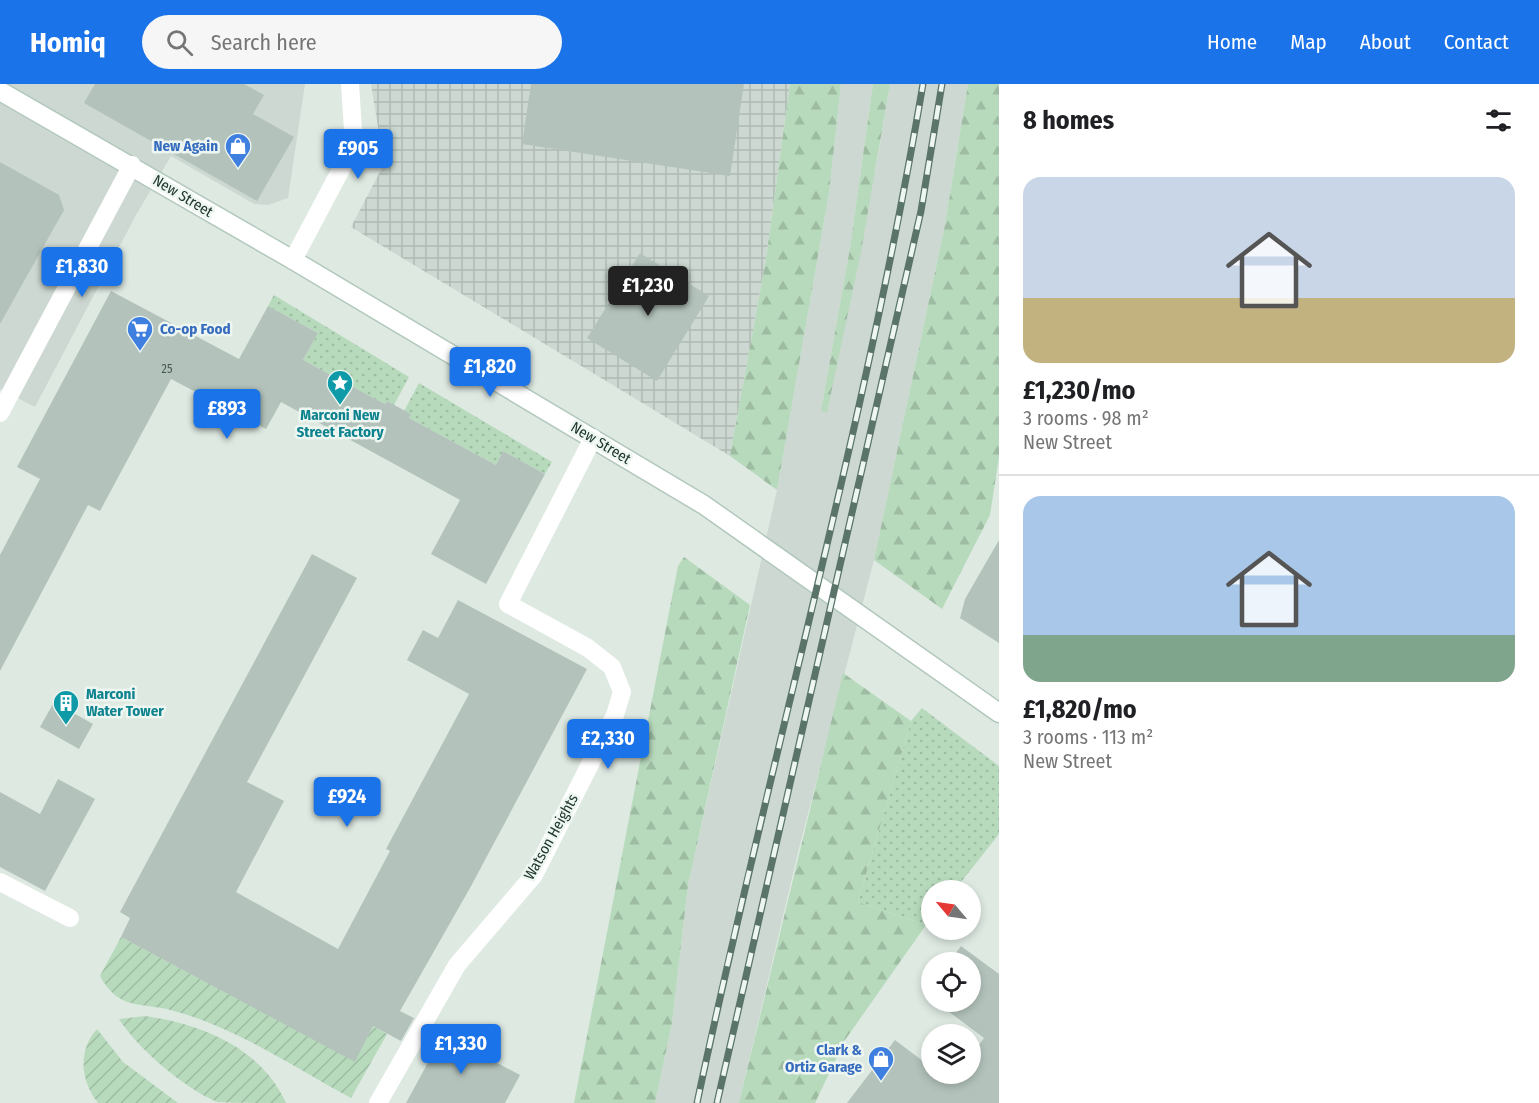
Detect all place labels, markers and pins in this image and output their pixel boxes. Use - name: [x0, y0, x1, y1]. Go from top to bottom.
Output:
- pin: £905: [322, 129, 394, 180]
- shop icon: New Again: [223, 131, 253, 169]
- place label: New Again: [154, 137, 218, 155]
- pin: £1,830: [33, 247, 131, 298]
- pin: £1,230: [599, 266, 697, 317]
- supermarket icon: Co-op Food: [125, 314, 155, 352]
- place label: Co-op Food: [160, 320, 231, 338]
- pin: £1,820: [441, 347, 539, 398]
- place icon: Marconi New Street Factory: [325, 368, 355, 406]
- pin: £893: [191, 389, 263, 440]
- place label: Marconi New Street Factory: [296, 406, 384, 441]
- place label: Marconi Water Tower: [86, 685, 164, 720]
- building icon: Marconi Water Tower: [51, 688, 81, 726]
- pin: £2,330: [559, 719, 657, 770]
- pin: £924: [311, 777, 383, 828]
- pin: £1,330: [412, 1024, 510, 1075]
- place label: Clark & Ortiz Garage: [785, 1041, 863, 1076]
- shop icon: Clark & Ortiz Garage: [866, 1044, 896, 1082]

